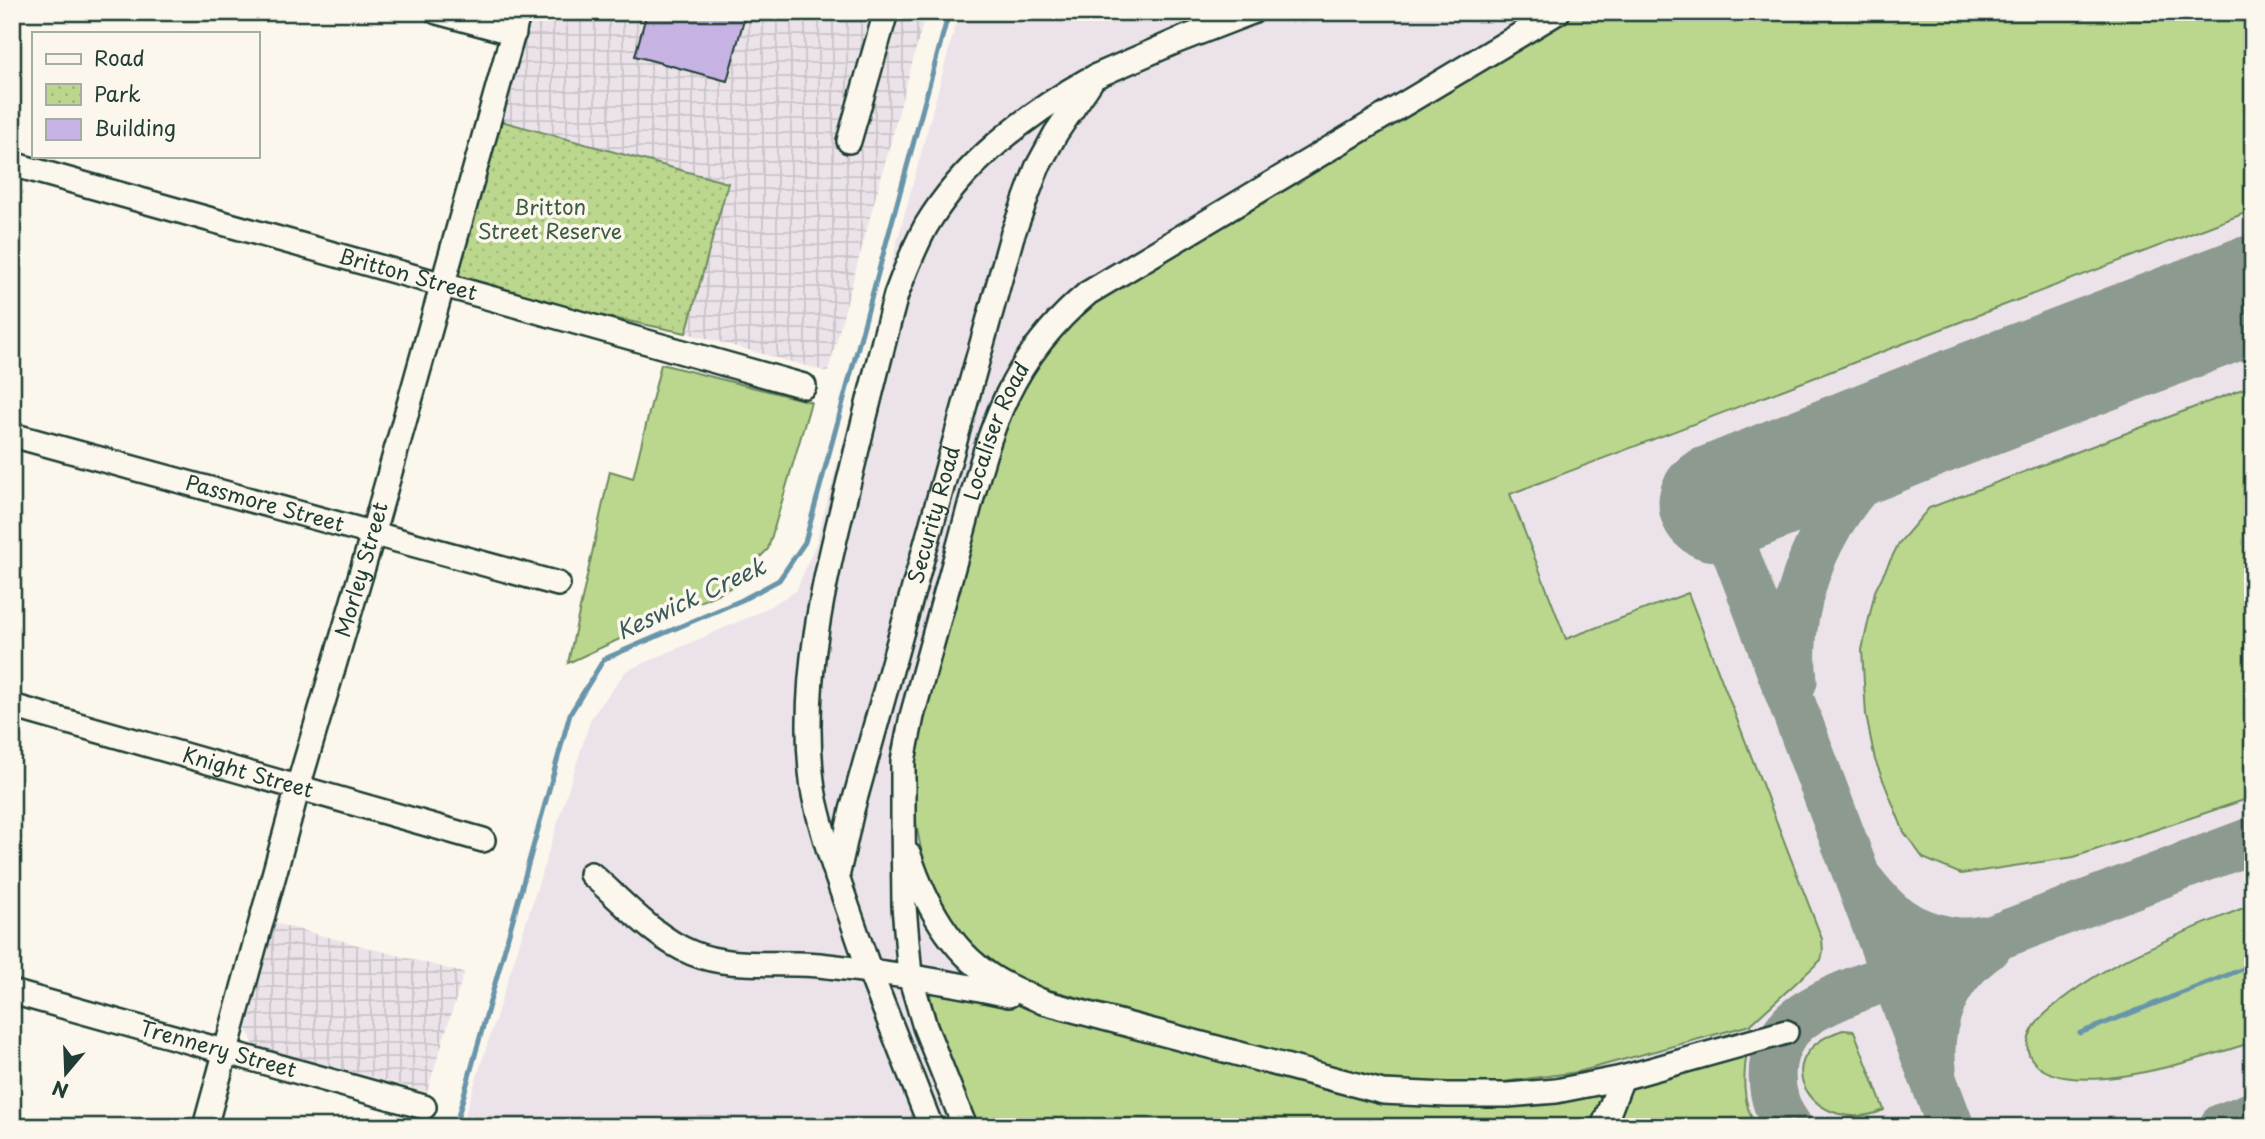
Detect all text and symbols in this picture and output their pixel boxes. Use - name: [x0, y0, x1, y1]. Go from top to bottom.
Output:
- legend: [32, 32, 259, 158]
- text: Road: [94, 41, 145, 73]
- text: Park: [94, 77, 141, 109]
- text: Building: [94, 111, 176, 143]
- park label: Britton Street Reserve: [478, 190, 622, 246]
- street label: Britton Street: [335, 238, 481, 308]
- street label: Localiser Road: [954, 355, 1036, 504]
- street label: Security Road: [898, 442, 967, 587]
- street label: Passmore Street: [182, 465, 348, 539]
- street label: Morley Street: [325, 498, 395, 641]
- water label: Keswick Creek: [610, 547, 772, 648]
- street label: Knight Street: [179, 737, 317, 805]
- street label: Trennery Street: [137, 1011, 301, 1085]
- north arrow: [32, 1038, 102, 1108]
- text: N: [48, 1074, 72, 1106]

